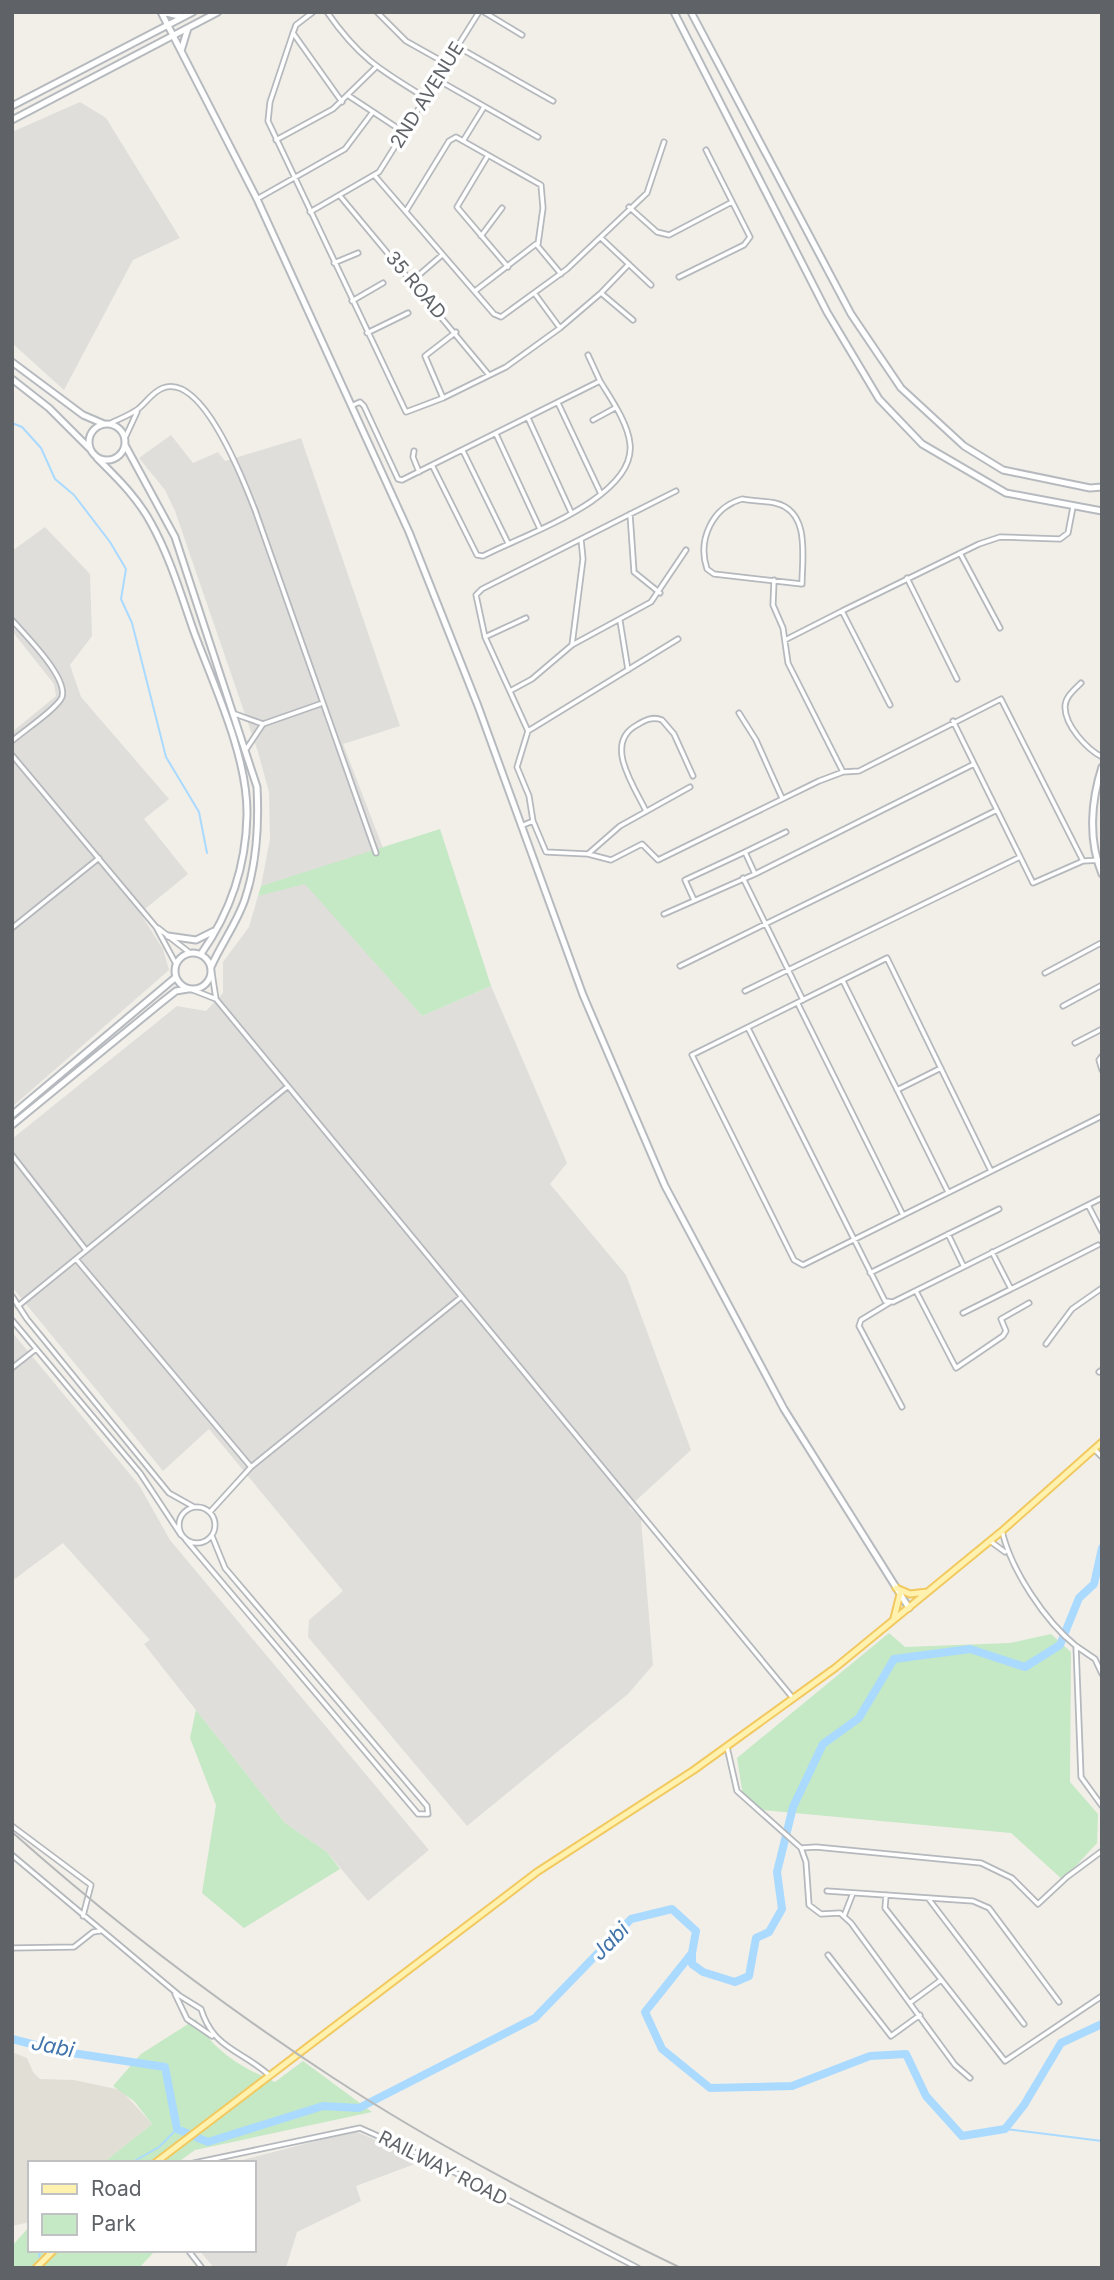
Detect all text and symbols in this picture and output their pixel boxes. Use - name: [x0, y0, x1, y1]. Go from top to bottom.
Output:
- street label: 2ND AVENUE: [385, 38, 469, 152]
- street label: 35 ROAD: [381, 246, 451, 324]
- water label: Jabi: [586, 1916, 635, 1965]
- water label: Jabi: [30, 2030, 77, 2063]
- street label: RAILWAY ROAD: [375, 2126, 511, 2210]
- legend: [28, 2161, 256, 2252]
- text: Road: [91, 2176, 142, 2201]
- text: Park: [91, 2211, 136, 2236]

